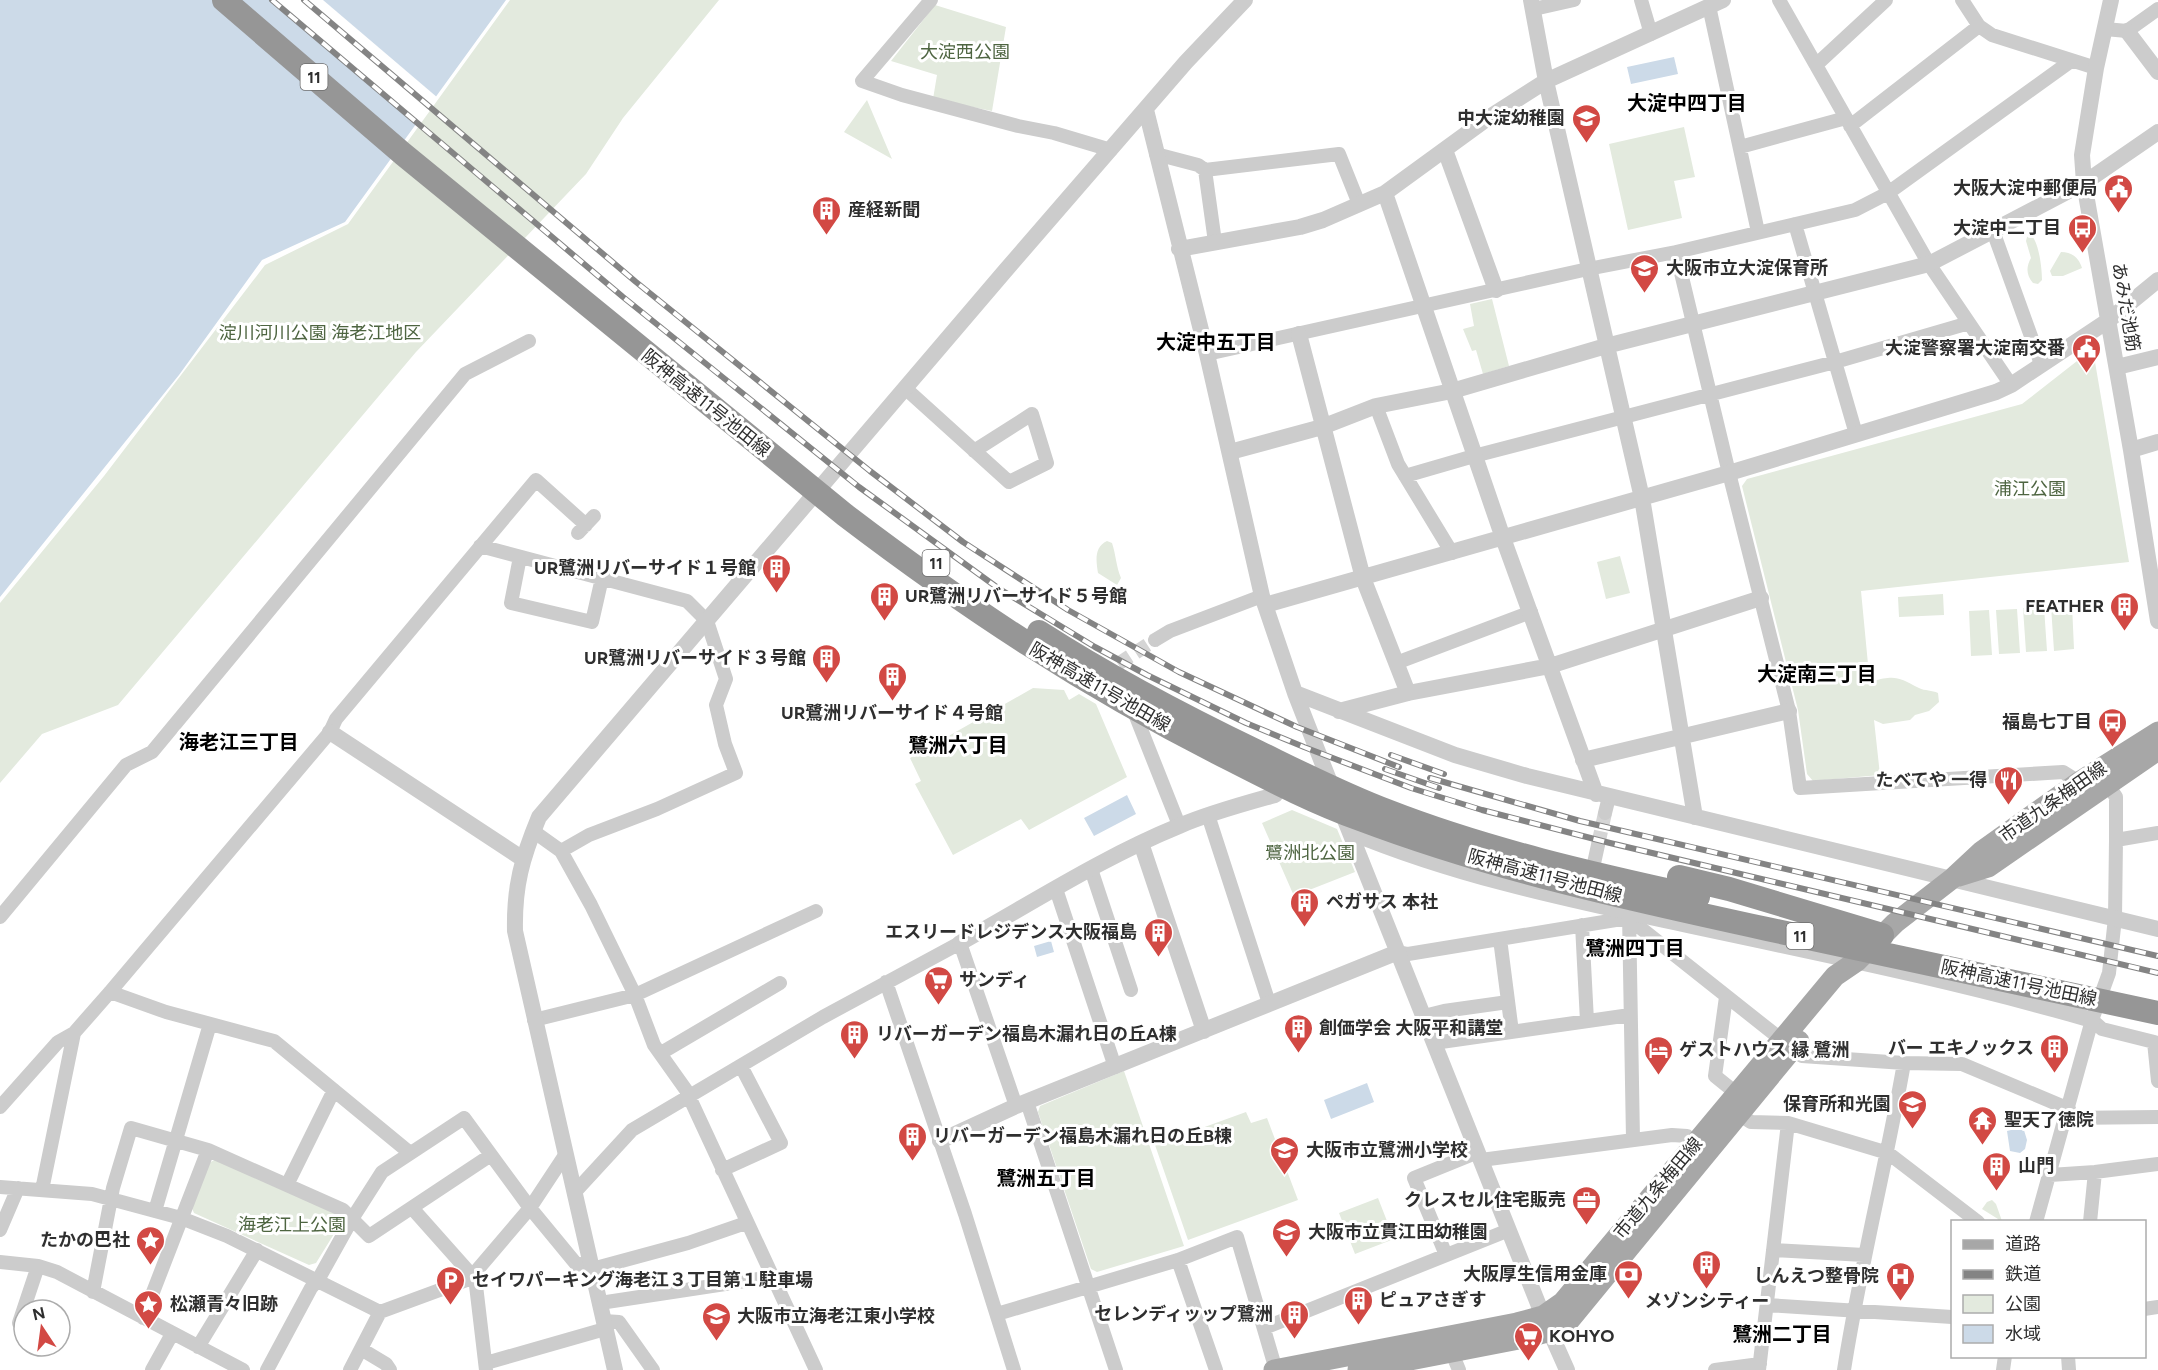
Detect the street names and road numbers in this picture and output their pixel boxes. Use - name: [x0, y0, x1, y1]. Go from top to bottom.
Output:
- road number: 11: [300, 64, 328, 90]
- street label: あみだ池筋: [2107, 261, 2145, 353]
- street label: 阪神高速11号池田線: [637, 344, 775, 462]
- road number: 11: [922, 550, 950, 576]
- street label: 阪神高速11号池田線: [1026, 638, 1174, 736]
- street label: 市道九条梅田線: [1995, 757, 2111, 847]
- street label: 阪神高速11号池田線: [1465, 845, 1625, 907]
- road number: 11: [1786, 923, 1814, 949]
- street label: 阪神高速11号池田線: [1939, 956, 2099, 1010]
- street label: 市道九条梅田線: [1609, 1133, 1707, 1243]

